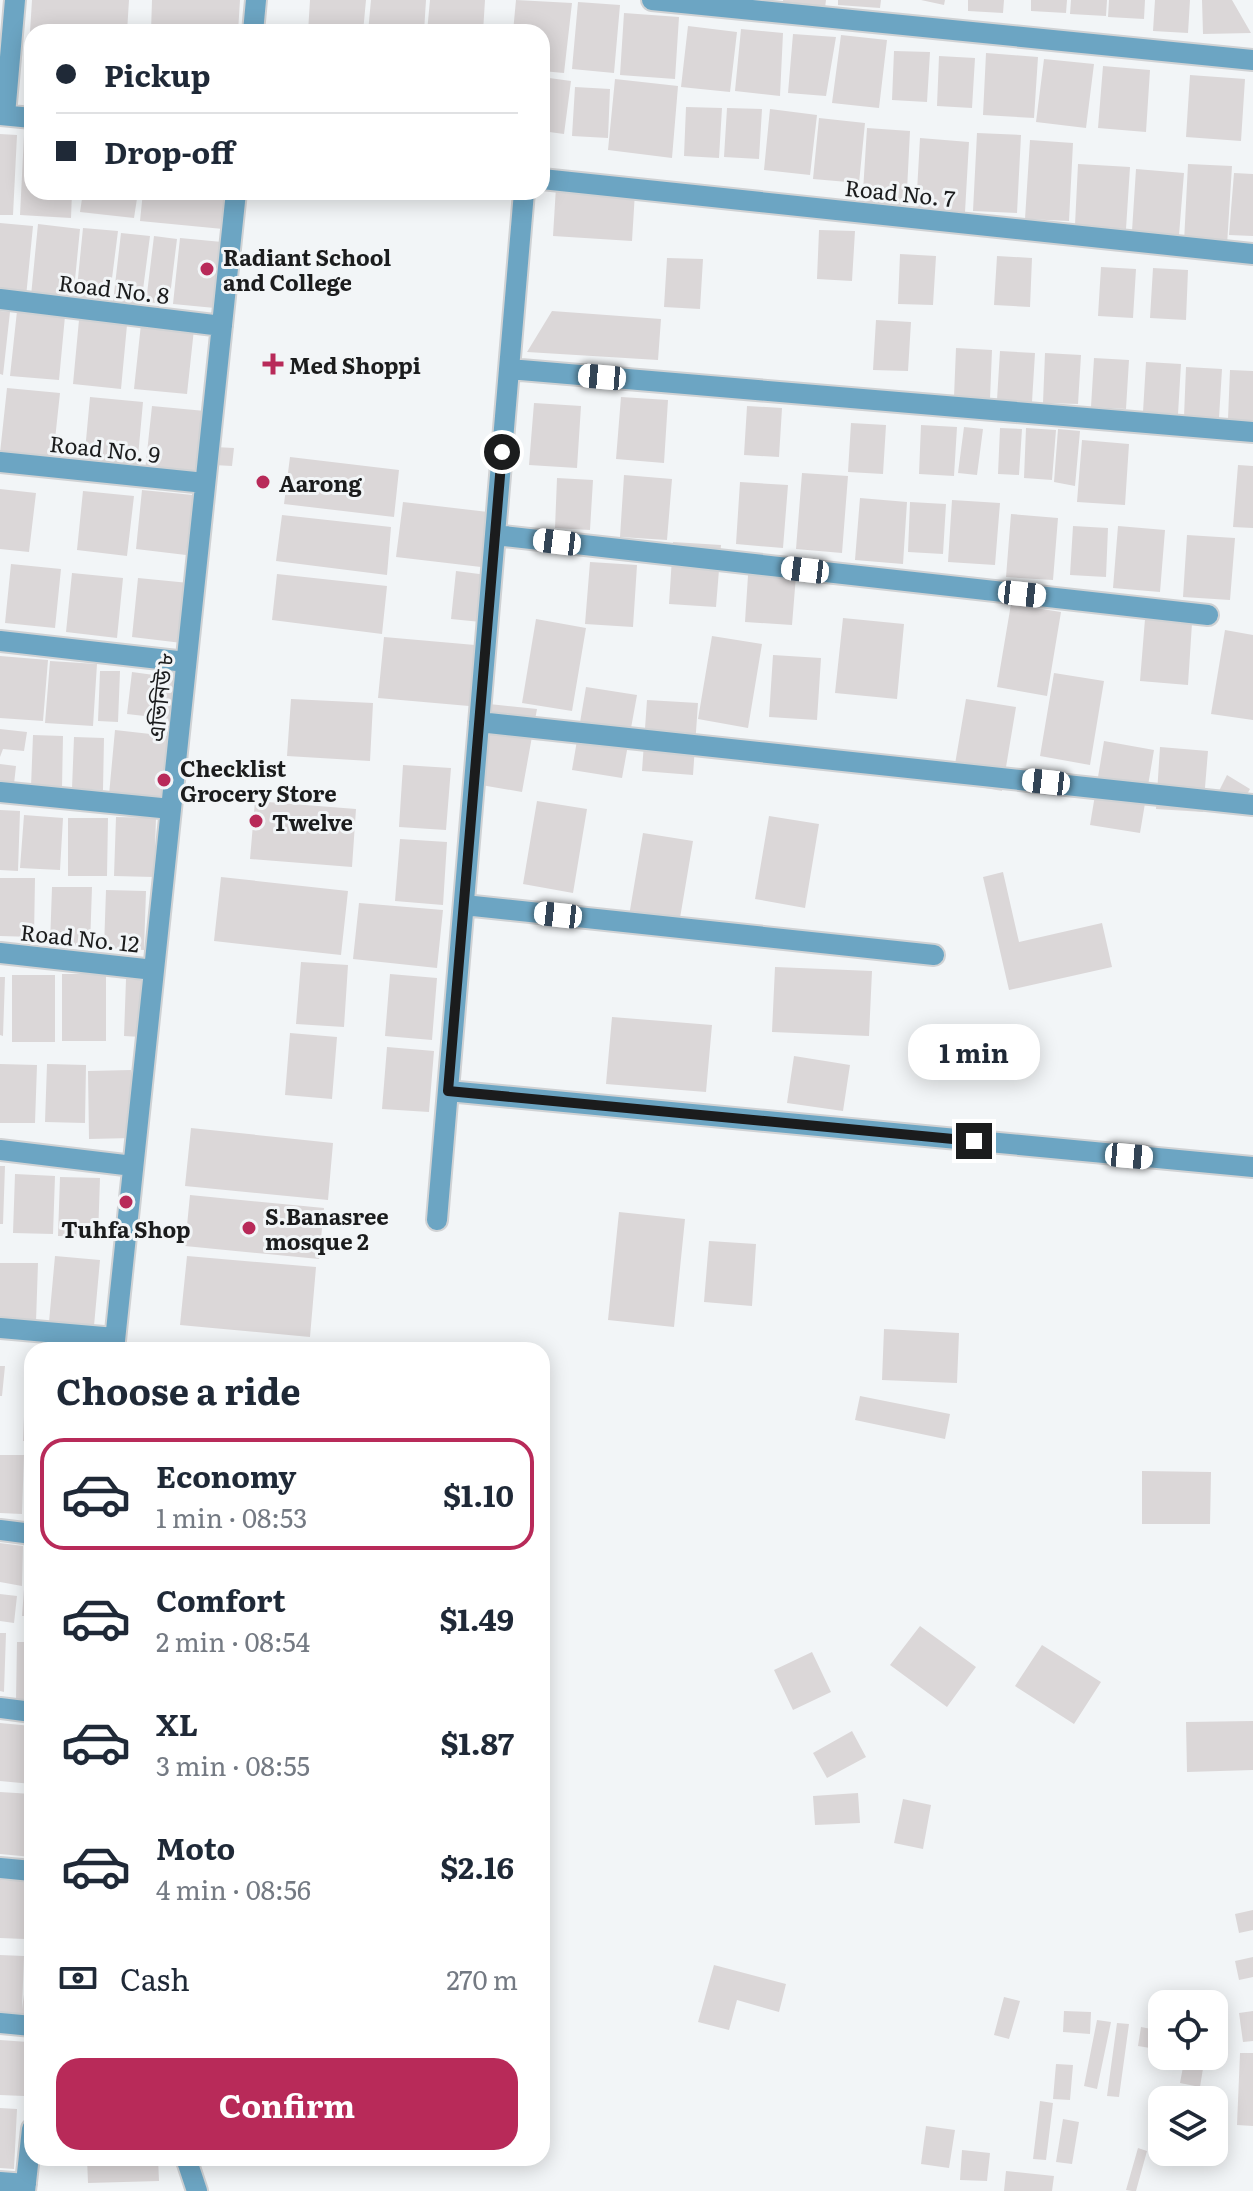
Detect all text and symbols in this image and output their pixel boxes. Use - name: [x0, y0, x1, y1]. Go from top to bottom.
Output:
- text: Pickup: [104, 52, 211, 96]
- text: Drop-off: [104, 129, 234, 173]
- street label: Road No. 7: [843, 170, 957, 214]
- place label: Radiant School and College: [223, 240, 391, 298]
- marker: Radiant School and College: [198, 260, 216, 278]
- street label: Road No. 8: [57, 265, 171, 311]
- place label: Med Shoppi: [289, 348, 421, 381]
- marker: Med Shoppi: [264, 355, 282, 373]
- car: [577, 363, 627, 391]
- street label: Road No. 9: [48, 426, 162, 470]
- route start: [484, 434, 520, 470]
- place label: Aarong: [279, 466, 363, 499]
- marker: Aarong: [254, 473, 272, 491]
- car: [532, 527, 582, 557]
- car: [780, 555, 830, 585]
- car: [997, 580, 1047, 608]
- street label: এভিনিউ ৮: [138, 651, 180, 743]
- place label: Checklist Grocery Store: [180, 751, 337, 809]
- car: [1021, 768, 1071, 796]
- marker: Checklist Grocery Store: [155, 771, 173, 789]
- place label: Twelve: [272, 805, 353, 838]
- marker: Twelve: [247, 812, 265, 830]
- car: [533, 901, 583, 929]
- street label: Road No. 12: [19, 914, 141, 960]
- callout: 1 min: [908, 1025, 1040, 1081]
- text: 1 min: [939, 1032, 1009, 1071]
- route end: [956, 1123, 992, 1159]
- car: [1104, 1142, 1154, 1170]
- marker: Tuhfa Shop: [117, 1193, 135, 1211]
- place label: S.Banasree mosque 2: [265, 1199, 389, 1257]
- place label: Tuhfa Shop: [61, 1212, 191, 1245]
- marker: S.Banasree mosque 2: [240, 1219, 258, 1237]
- text: Choose a ride: [56, 1363, 301, 1416]
- text: Economy: [156, 1453, 296, 1497]
- icon: car: [60, 1458, 132, 1530]
- text: $1.10: [443, 1472, 514, 1516]
- text: 1 min · 08:53: [156, 1497, 307, 1536]
- text: Comfort: [156, 1577, 286, 1621]
- icon: car: [60, 1582, 132, 1654]
- text: $1.49: [439, 1596, 514, 1640]
- text: 2 min · 08:54: [156, 1621, 310, 1660]
- text: XL: [156, 1701, 198, 1745]
- icon: car: [60, 1706, 132, 1778]
- text: $1.87: [440, 1720, 514, 1764]
- text: 3 min · 08:55: [156, 1745, 310, 1784]
- text: Moto: [156, 1825, 235, 1869]
- icon: car: [60, 1830, 132, 1902]
- text: $2.16: [440, 1844, 514, 1888]
- text: 4 min · 08:56: [156, 1869, 311, 1908]
- icon: cash: [56, 1956, 100, 2000]
- text: Cash: [120, 1956, 190, 2000]
- text: 270 m: [446, 1959, 518, 1998]
- map controls: [1148, 1990, 1228, 2166]
- button: locate: [1148, 1990, 1228, 2070]
- button: Confirm: [56, 2058, 518, 2150]
- button: layers: [1148, 2086, 1228, 2166]

